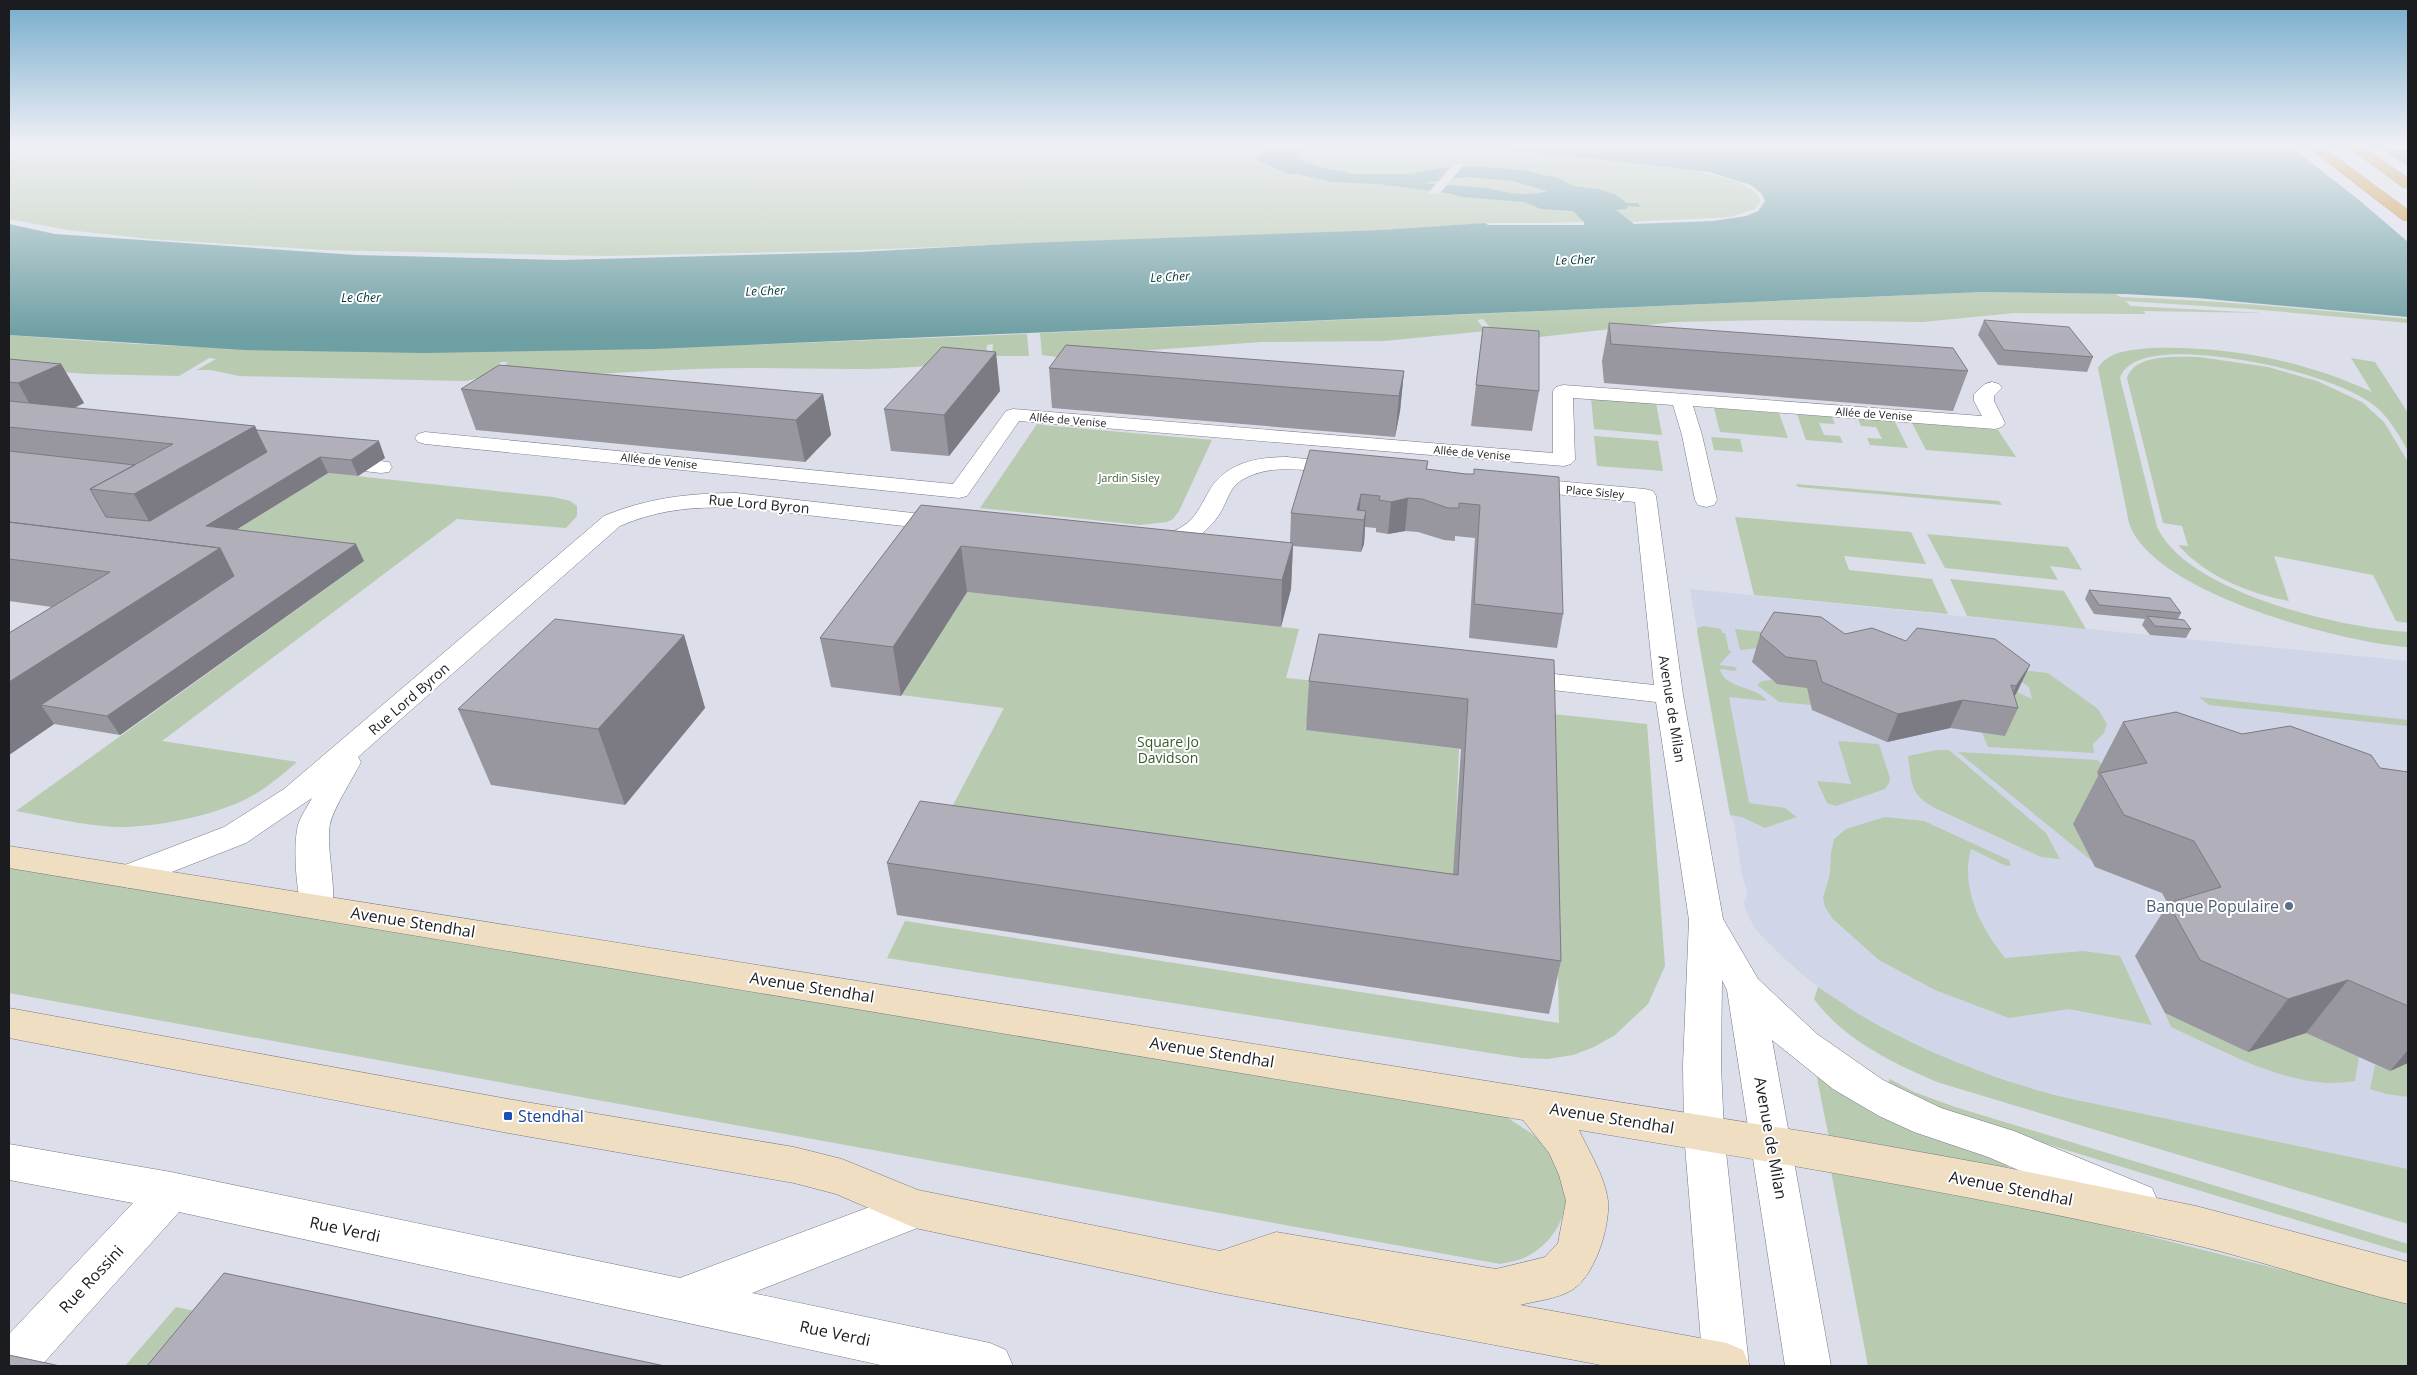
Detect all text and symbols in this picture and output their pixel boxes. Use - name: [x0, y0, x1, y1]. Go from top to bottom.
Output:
- water label: Le Cher: [1555, 250, 1596, 269]
- water label: Le Cher: [1150, 267, 1191, 286]
- water label: Le Cher: [745, 281, 786, 300]
- water label: Le Cher: [341, 289, 382, 306]
- street label: Allée de Venise: [1835, 403, 1913, 424]
- street label: Allée de Venise: [1029, 409, 1107, 430]
- street label: Allée de Venise: [1433, 442, 1511, 463]
- street label: Allée de Venise: [620, 449, 698, 472]
- park label: Jardin Sisley: [1097, 470, 1160, 485]
- street label: Place Sisley: [1565, 481, 1625, 502]
- street label: Rue Lord Byron: [708, 490, 810, 517]
- street label: Avenue de Milan: [1655, 654, 1690, 764]
- street label: Rue Lord Byron: [364, 658, 453, 739]
- park label: Square Jo Davidson: [1137, 732, 1199, 767]
- place label: Banque Populaire: [2146, 895, 2279, 917]
- marker: Banque Populaire: [2283, 900, 2295, 912]
- street label: Avenue Stendhal: [349, 901, 477, 943]
- street label: Avenue Stendhal: [748, 966, 876, 1008]
- street label: Avenue Stendhal: [1148, 1031, 1276, 1073]
- street label: Avenue de Milan: [1749, 1075, 1793, 1201]
- street label: Avenue Stendhal: [1548, 1097, 1676, 1139]
- place label: Stendhal: [518, 1105, 584, 1127]
- marker: Stendhal: [502, 1110, 514, 1122]
- street label: Avenue Stendhal: [1947, 1165, 2075, 1211]
- street label: Rue Verdi: [308, 1211, 382, 1247]
- street label: Rue Rossini: [54, 1240, 128, 1318]
- street label: Rue Verdi: [798, 1315, 872, 1351]

